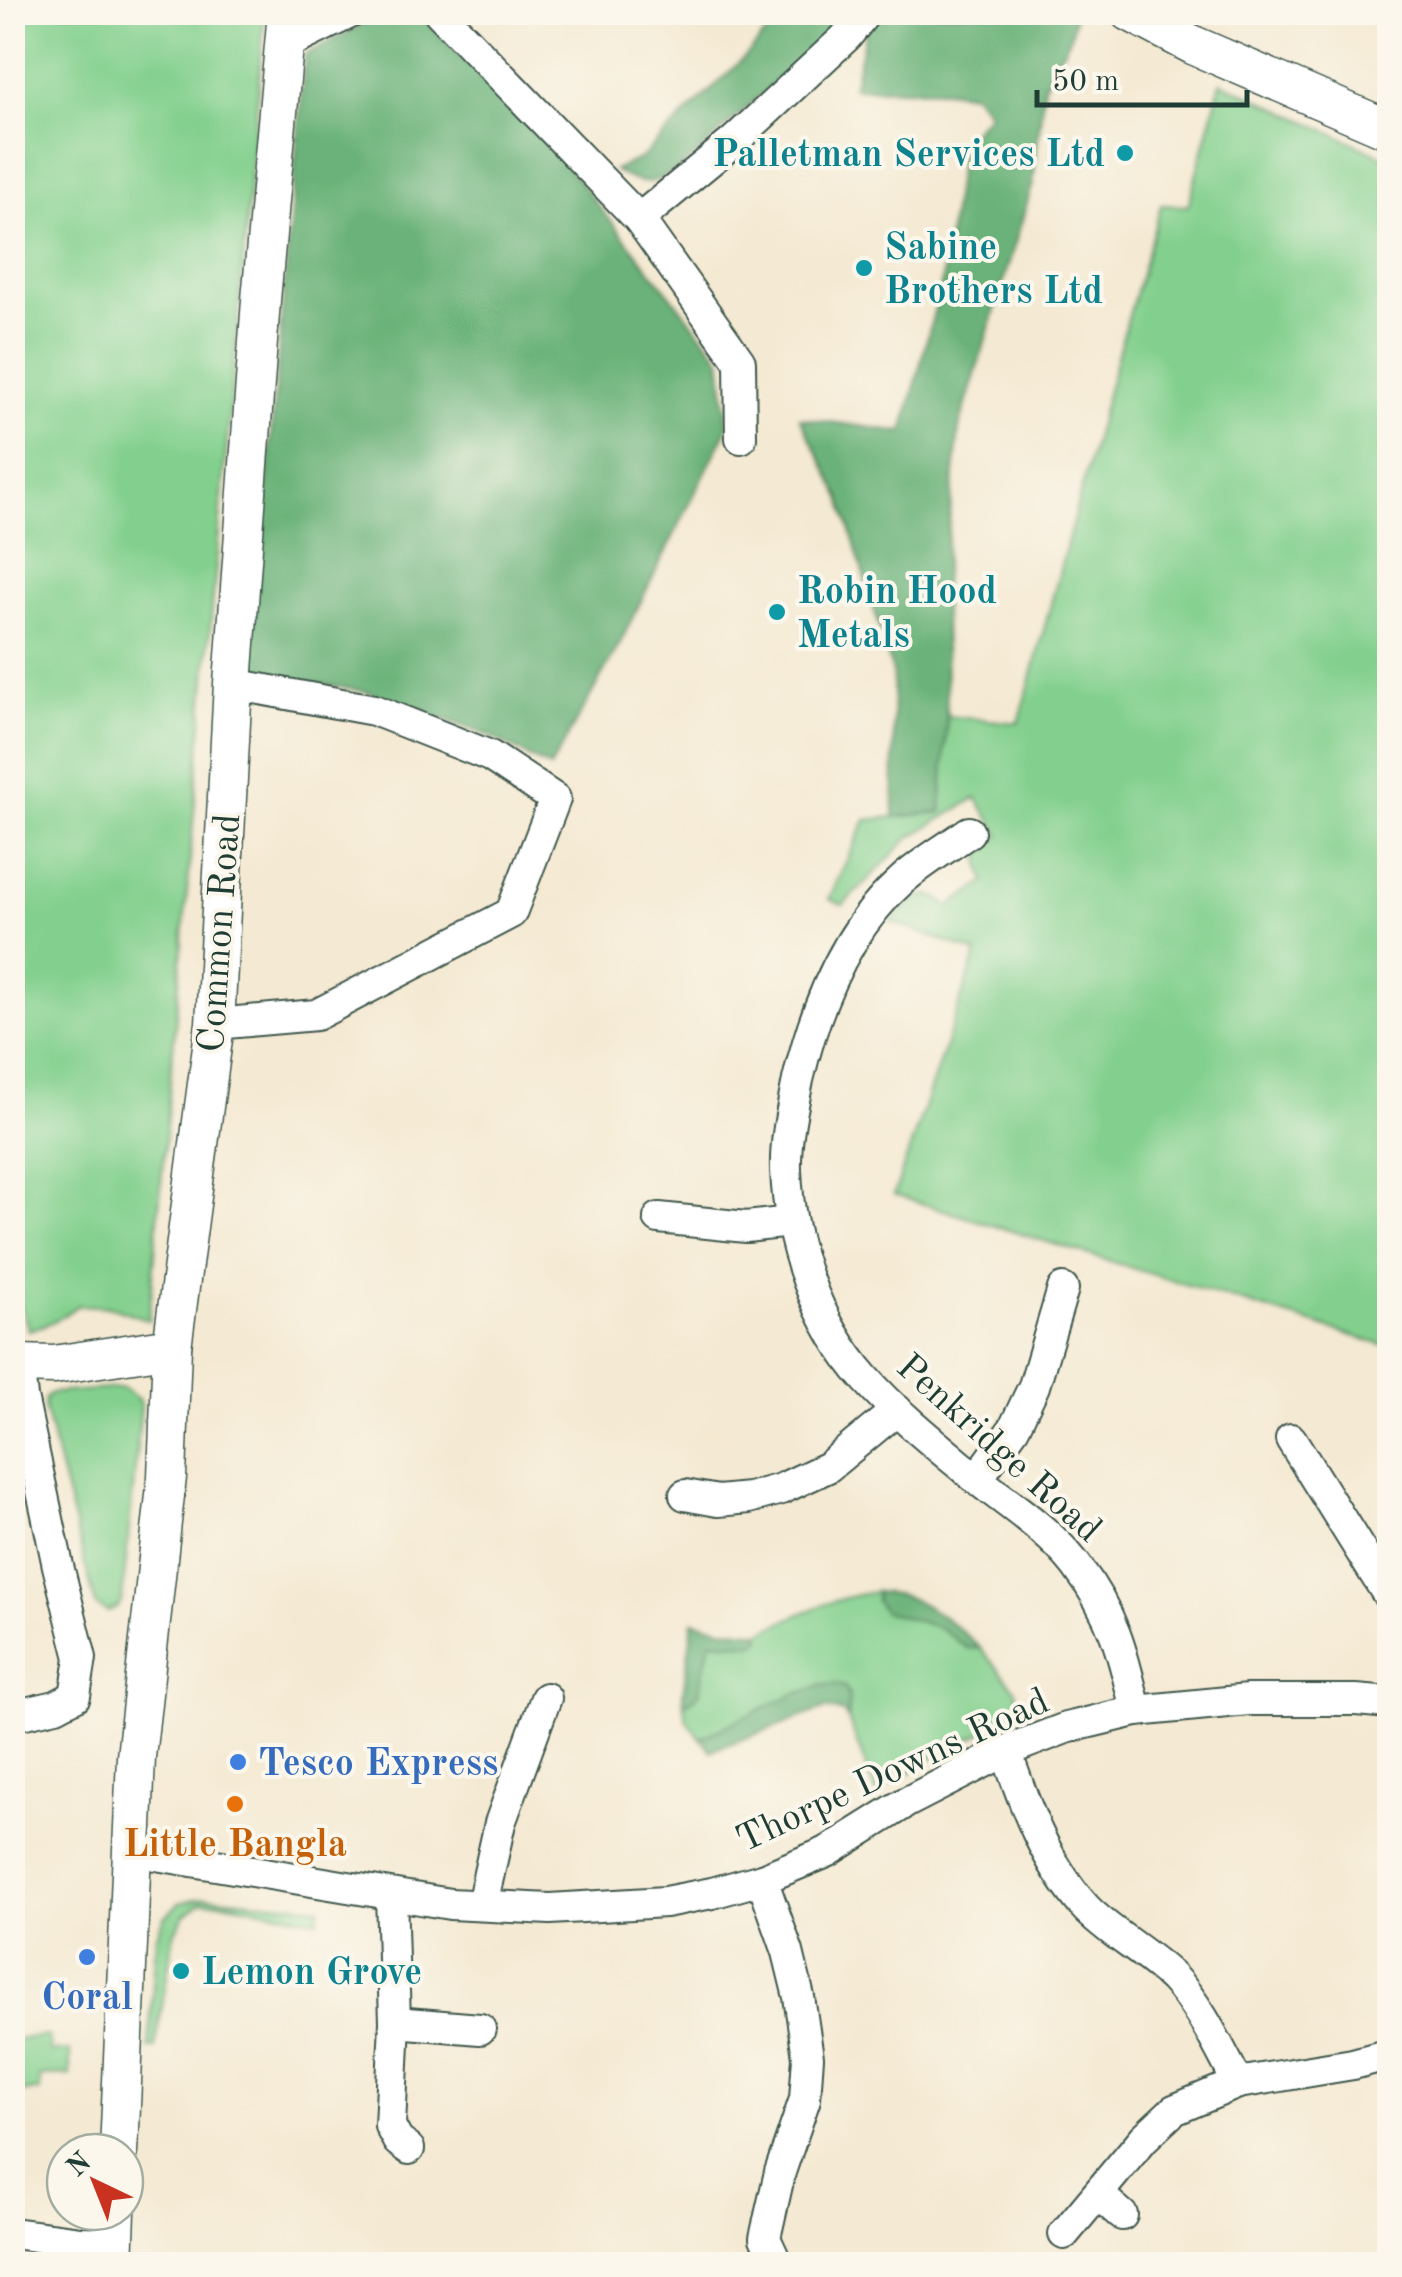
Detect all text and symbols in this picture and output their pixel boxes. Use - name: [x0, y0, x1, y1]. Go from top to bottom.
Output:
- scale bar: [1037, 45, 1247, 107]
- text: 50 m: [1052, 67, 1119, 97]
- place label: Palletman Services Ltd: [712, 137, 1105, 175]
- marker: Palletman Services Ltd: [1114, 142, 1136, 164]
- place label: Sabine Brothers Ltd: [884, 230, 1103, 312]
- marker: Sabine Brothers Ltd: [853, 257, 875, 279]
- place label: Robin Hood Metals: [797, 574, 997, 656]
- marker: Robin Hood Metals: [766, 601, 788, 623]
- street label: Common Road: [194, 813, 248, 1054]
- street label: Penkridge Road: [888, 1348, 1108, 1551]
- street label: Thorpe Downs Road: [731, 1683, 1055, 1861]
- place label: Tesco Express: [258, 1746, 498, 1784]
- marker: Tesco Express: [227, 1751, 249, 1773]
- marker: Little Bangla: [224, 1793, 246, 1815]
- place label: Little Bangla: [123, 1827, 347, 1865]
- marker: Coral: [76, 1946, 98, 1968]
- place label: Lemon Grove: [201, 1955, 422, 1993]
- marker: Lemon Grove: [170, 1960, 192, 1982]
- place label: Coral: [41, 1980, 133, 2018]
- north arrow: [45, 2132, 145, 2232]
- text: N: [63, 2148, 98, 2183]

